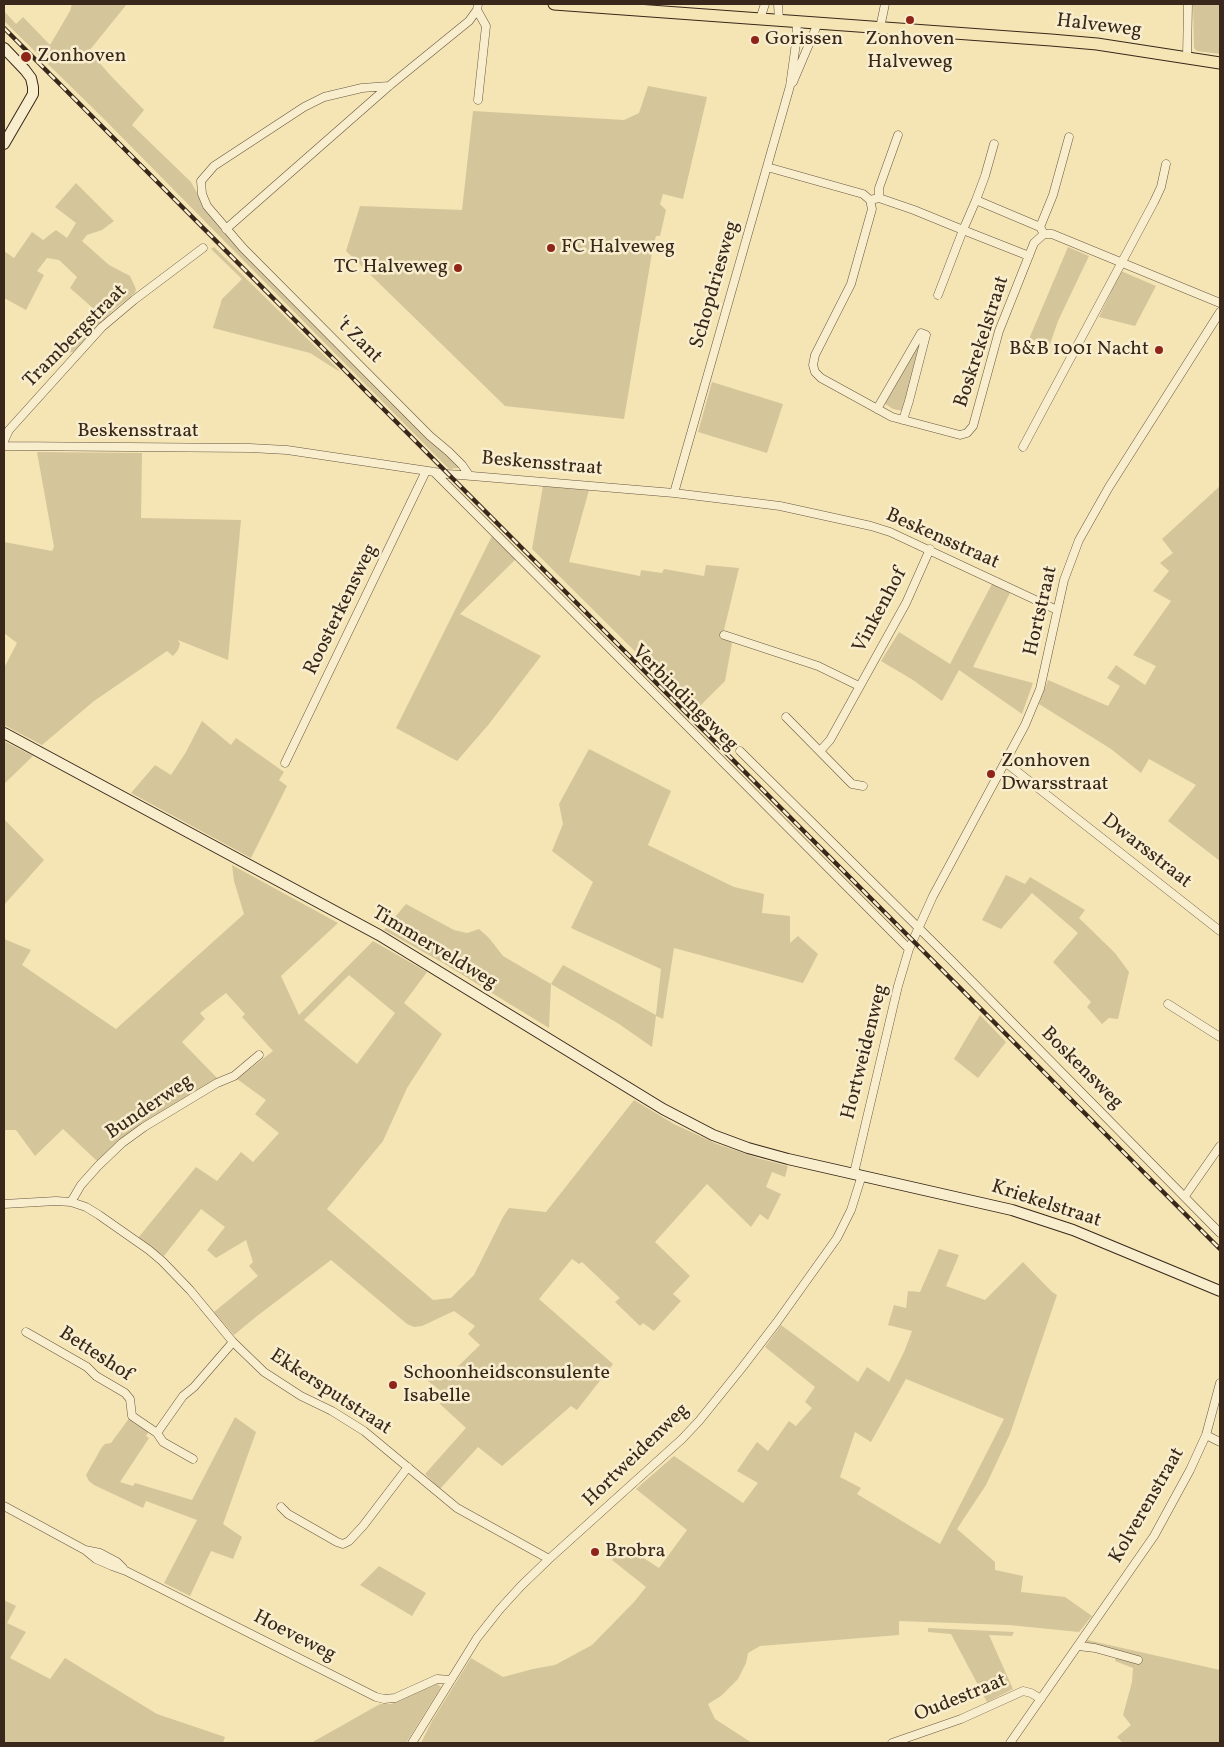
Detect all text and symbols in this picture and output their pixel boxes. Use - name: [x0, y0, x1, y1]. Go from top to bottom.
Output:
- street label: Halveweg: [1055, 10, 1143, 44]
- marker: Zonhoven Halveweg: [904, 14, 916, 26]
- place label: Gorissen: [765, 28, 843, 52]
- place label: Zonhoven Halveweg: [865, 28, 955, 75]
- marker: Gorissen: [749, 34, 761, 46]
- place label: Zonhoven: [37, 45, 126, 69]
- marker: Zonhoven: [19, 50, 33, 64]
- street label: Schopdriesweg: [686, 218, 746, 352]
- place label: FC Halveweg: [561, 236, 675, 260]
- marker: FC Halveweg: [545, 242, 557, 254]
- place label: TC Halveweg: [334, 256, 448, 280]
- marker: TC Halveweg: [452, 262, 464, 274]
- street label: Boskrekelstraat: [950, 273, 1016, 411]
- street label: Trambergstraat: [19, 280, 133, 394]
- street label: 't Zant: [330, 313, 386, 369]
- place label: B&B 1001 Nacht: [1009, 338, 1149, 362]
- marker: B&B 1001 Nacht: [1153, 344, 1165, 356]
- street label: Beskensstraat: [77, 420, 199, 444]
- street label: Beskensstraat: [480, 448, 604, 482]
- street label: Beskensstraat: [882, 504, 1002, 576]
- street label: Roosterkensweg: [300, 540, 384, 680]
- street label: Hortstraat: [1020, 564, 1064, 658]
- street label: Vinkenhof: [849, 565, 913, 657]
- street label: Verbindingsweg: [626, 641, 742, 757]
- place label: Zonhoven Dwarsstraat: [1001, 750, 1109, 797]
- marker: Zonhoven Dwarsstraat: [985, 768, 997, 780]
- street label: Dwarsstraat: [1096, 809, 1196, 895]
- street label: Timmerveldweg: [367, 902, 501, 996]
- street label: Hortweidenweg: [838, 982, 894, 1122]
- street label: Boskensweg: [1035, 1023, 1127, 1115]
- street label: Bunderweg: [102, 1070, 198, 1146]
- street label: Kriekelstraat: [988, 1176, 1104, 1234]
- street label: Betteshof: [54, 1322, 136, 1388]
- street label: Ekkersputstraat: [265, 1345, 395, 1441]
- place label: Schoonheidsconsulente Isabelle: [403, 1362, 610, 1409]
- marker: Schoonheidsconsulente Isabelle: [387, 1379, 399, 1391]
- street label: Hortweidenweg: [579, 1399, 695, 1513]
- street label: Kolverenstraat: [1105, 1444, 1191, 1568]
- place label: Brobra: [605, 1540, 666, 1564]
- marker: Brobra: [589, 1546, 601, 1558]
- street label: Hoeveweg: [249, 1606, 339, 1668]
- street label: Oudestraat: [911, 1670, 1011, 1728]

